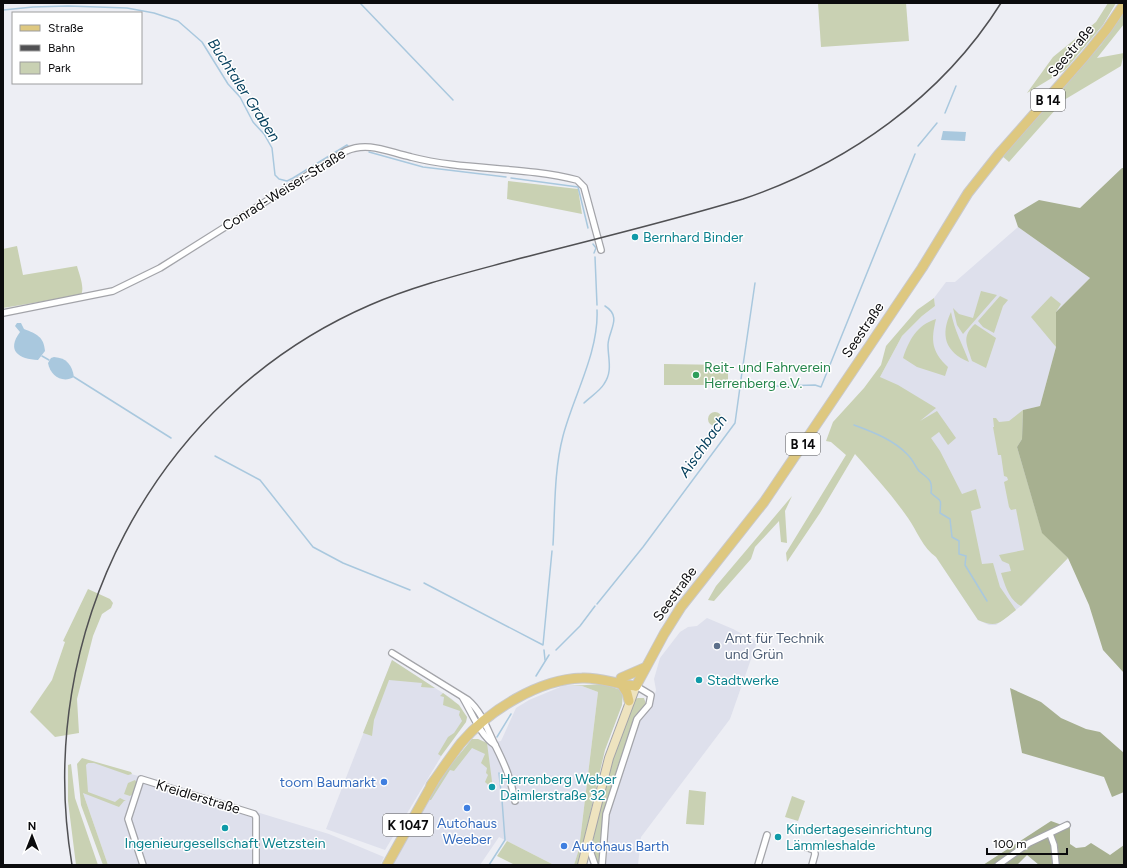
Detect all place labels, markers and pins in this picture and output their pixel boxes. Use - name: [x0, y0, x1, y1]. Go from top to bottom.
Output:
- place label: Bernhard Binder: [643, 229, 744, 246]
- marker: Bernhard Binder: [630, 232, 640, 242]
- place label: Reit- und Fahrverein Herrenberg e.V.: [704, 359, 831, 392]
- marker: Reit- und Fahrverein Herrenberg e.V.: [691, 370, 701, 380]
- place label: Amt für Technik und Grün: [725, 630, 824, 663]
- marker: Amt für Technik und Grün: [712, 641, 722, 651]
- place label: Stadtwerke: [707, 672, 779, 689]
- marker: Stadtwerke: [694, 675, 704, 685]
- place label: Herrenberg Weber Daimlerstraße 32: [500, 771, 617, 804]
- place label: toom Baumarkt: [280, 774, 376, 791]
- marker: toom Baumarkt: [379, 777, 389, 787]
- marker: Herrenberg Weber Daimlerstraße 32: [487, 782, 497, 792]
- marker: Autohaus Weeber: [462, 803, 472, 813]
- place label: Autohaus Weeber: [437, 815, 497, 848]
- place label: Kindertageseinrichtung Lämmleshalde: [786, 821, 932, 854]
- marker: Ingenieurgesellschaft Wetzstein: [220, 823, 230, 833]
- marker: Kindertageseinrichtung Lämmleshalde: [773, 832, 783, 842]
- place label: Ingenieurgesellschaft Wetzstein: [124, 835, 326, 852]
- place label: Autohaus Barth: [572, 838, 669, 855]
- marker: Autohaus Barth: [559, 841, 569, 851]

